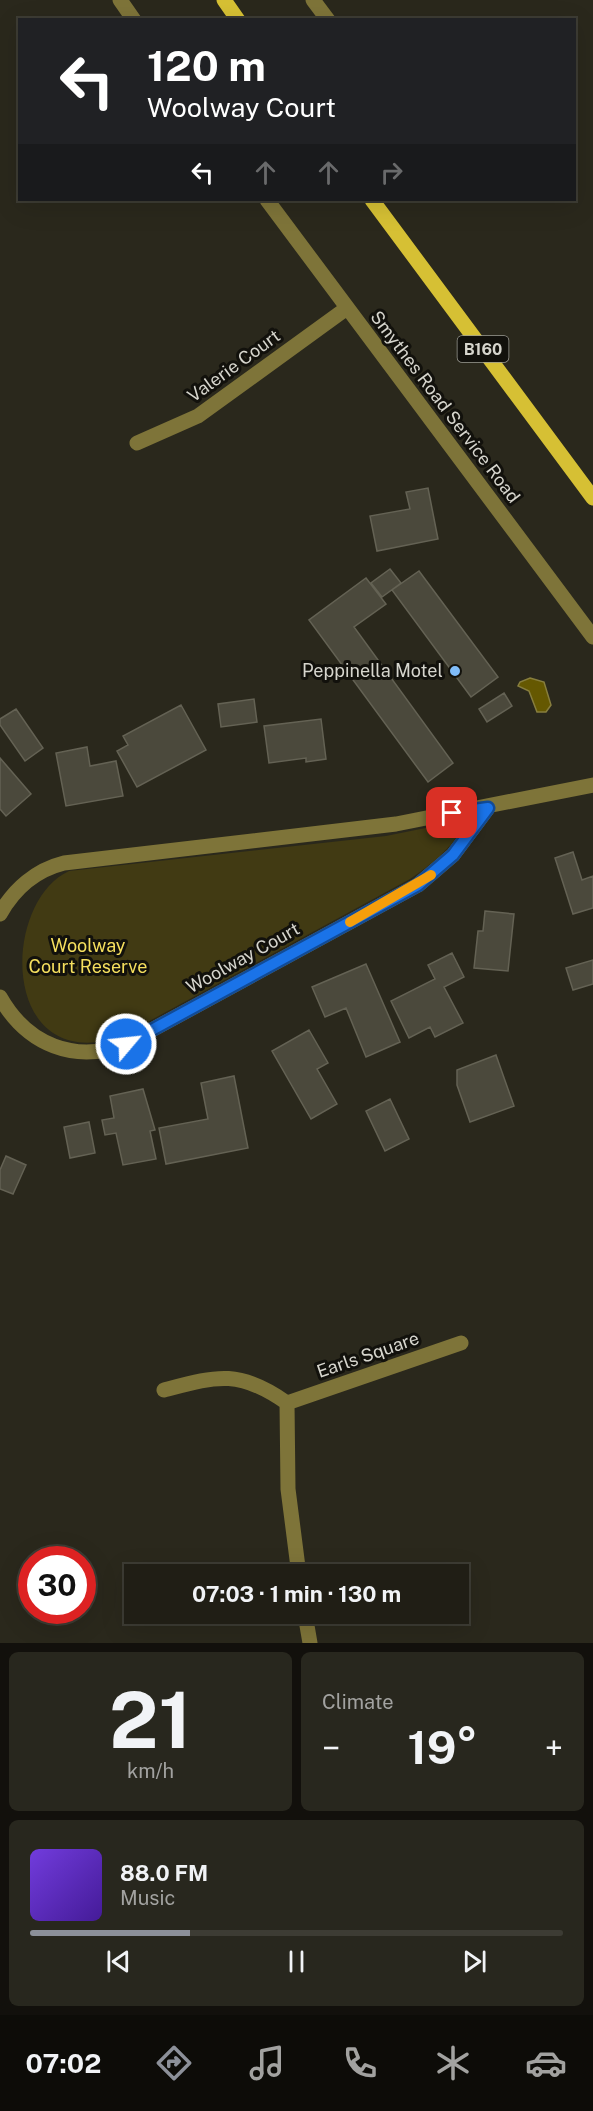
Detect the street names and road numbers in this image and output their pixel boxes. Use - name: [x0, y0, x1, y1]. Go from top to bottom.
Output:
- street label: Smythes Road Service Road: [366, 307, 524, 507]
- street label: Valerie Court: [183, 325, 284, 406]
- road number: B160: [458, 336, 508, 362]
- street label: Woolway Court: [183, 918, 303, 997]
- street label: Earls Square: [314, 1327, 422, 1382]

